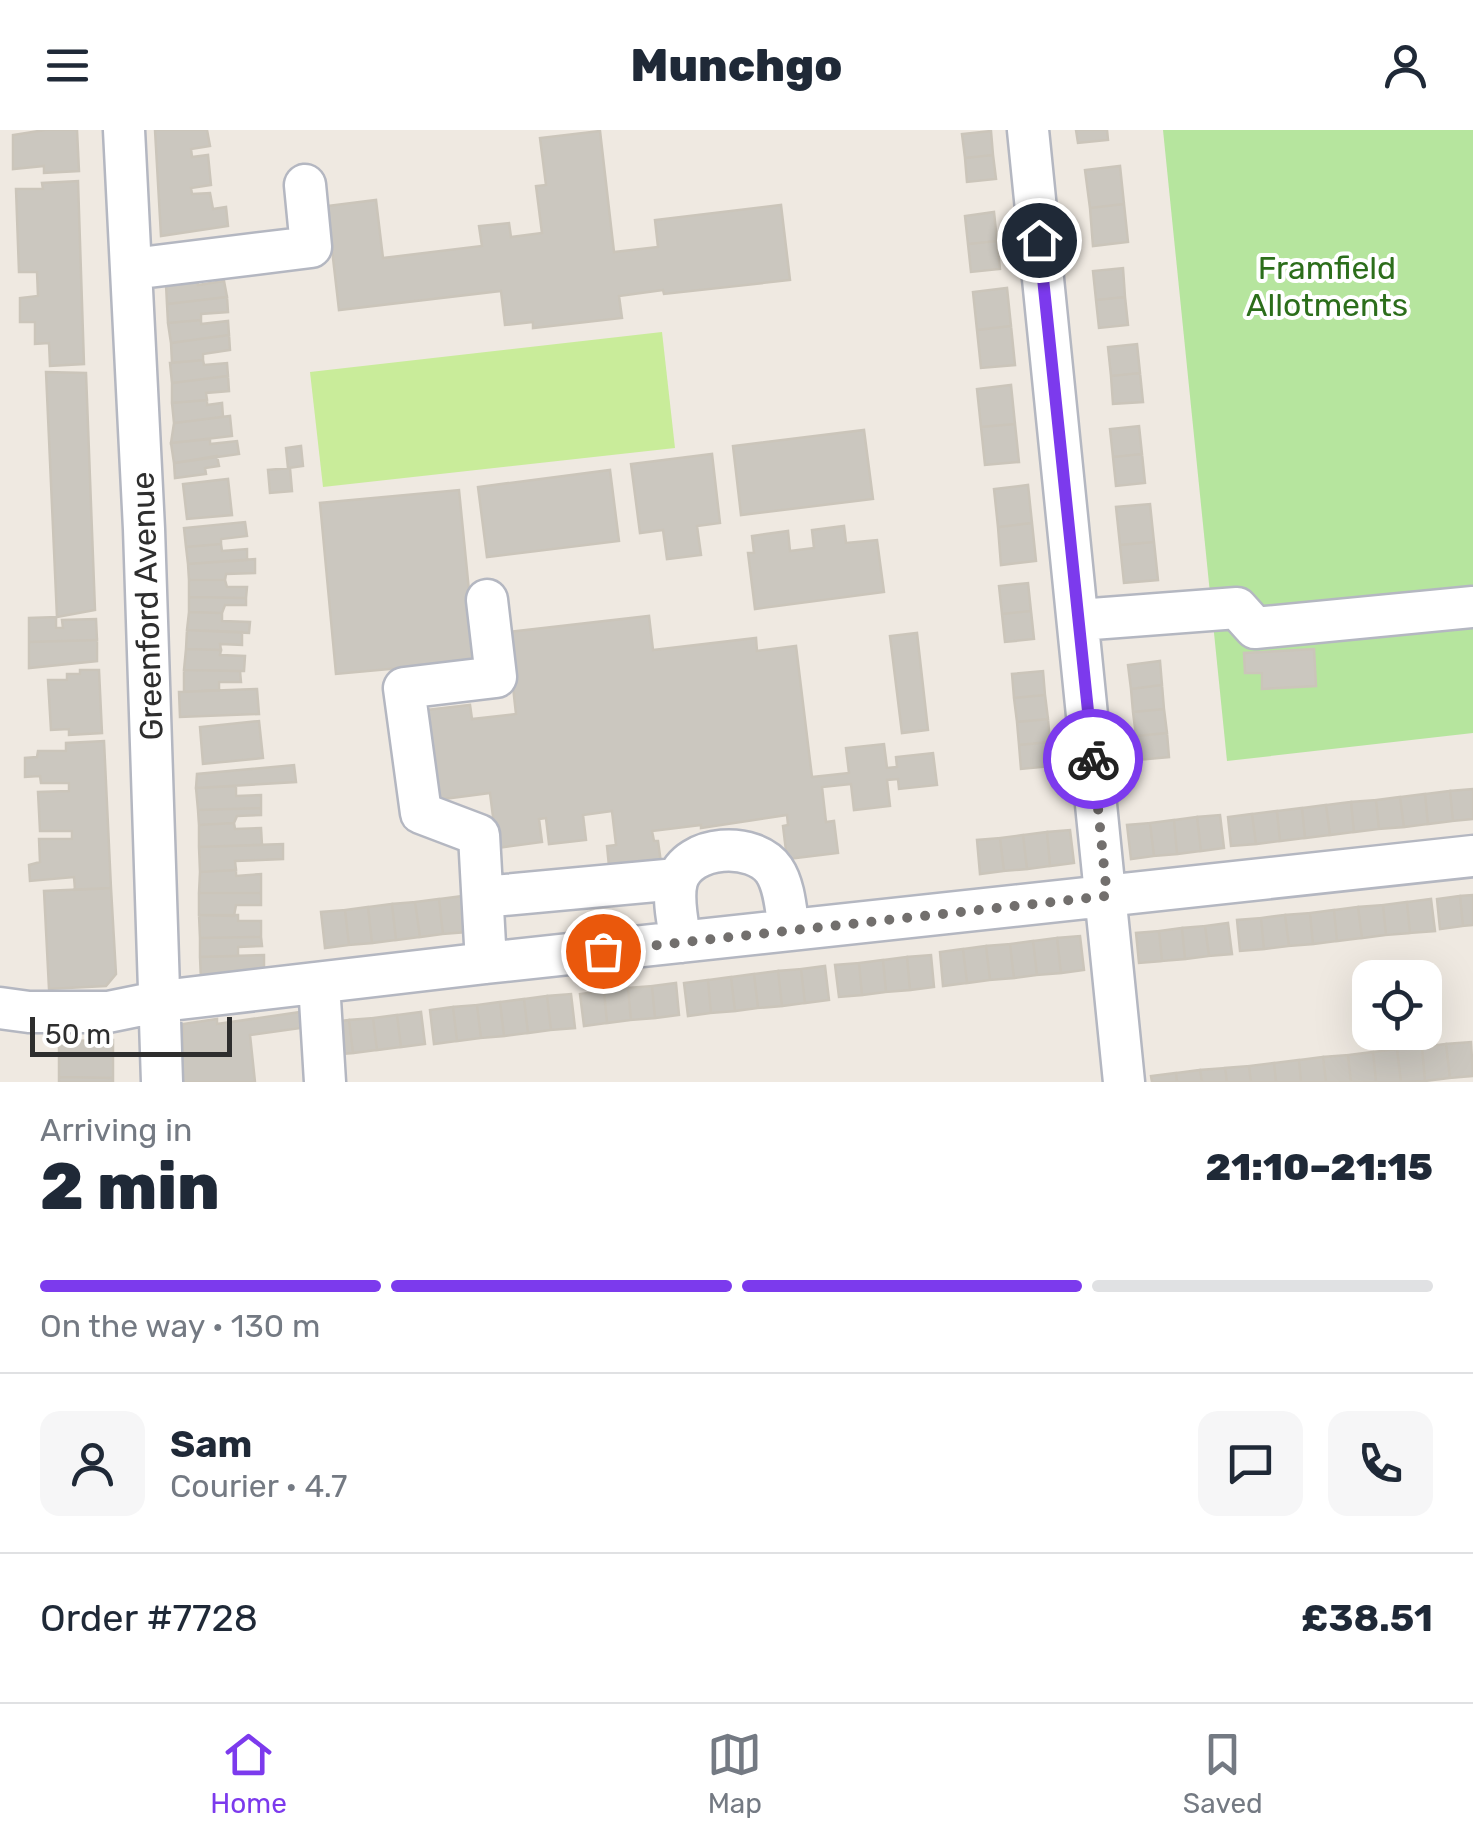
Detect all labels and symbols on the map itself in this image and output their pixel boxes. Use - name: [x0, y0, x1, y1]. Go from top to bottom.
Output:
- pin: [997, 198, 1082, 283]
- park label: Framfield Allotments: [1246, 249, 1408, 324]
- street label: Greenford Avenue: [123, 471, 171, 741]
- courier: [1043, 709, 1143, 809]
- pin: [561, 909, 646, 994]
- scale bar: [30, 1012, 232, 1056]

